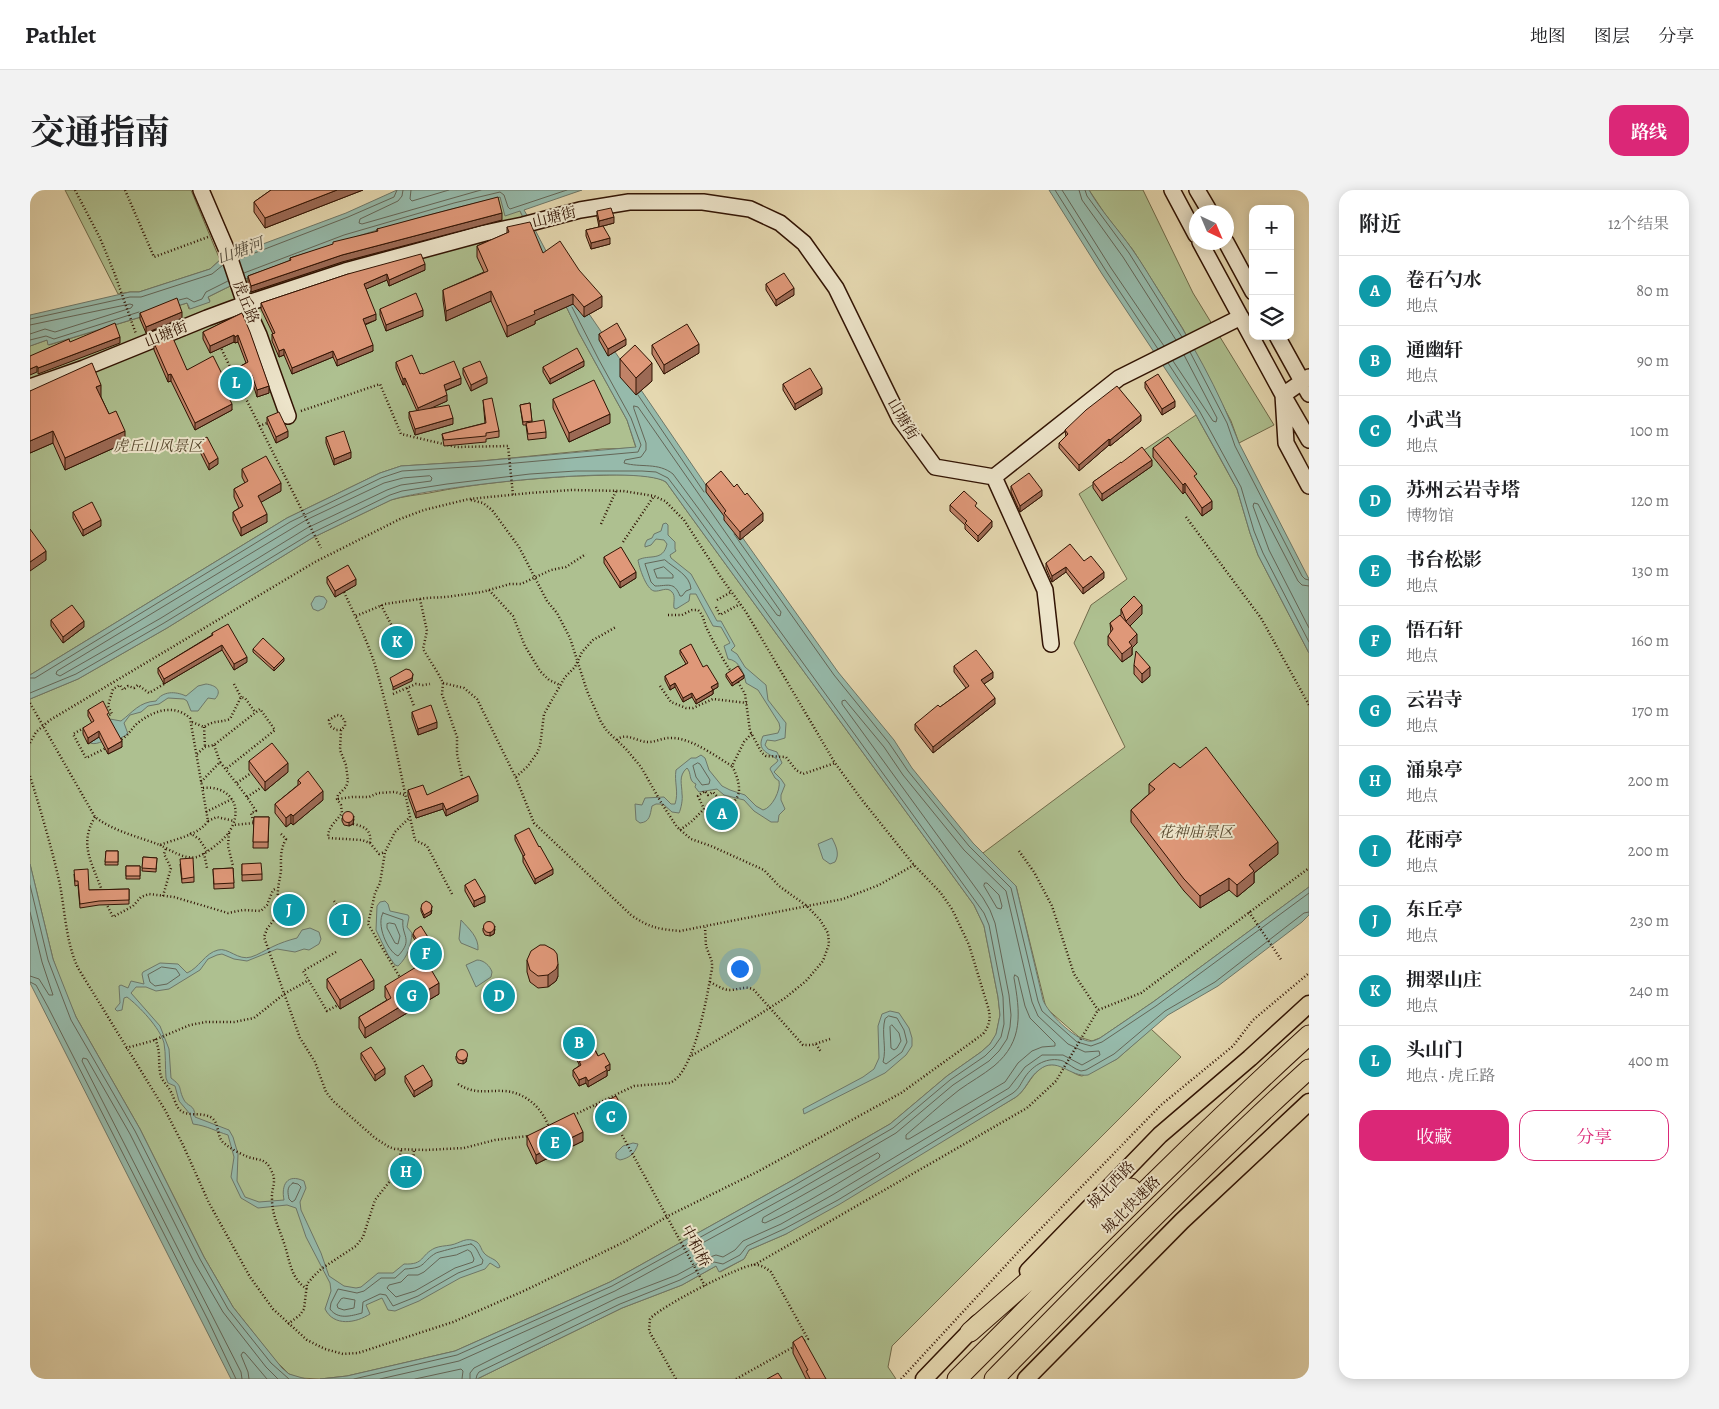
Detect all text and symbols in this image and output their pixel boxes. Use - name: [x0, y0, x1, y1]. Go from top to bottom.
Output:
- text: Pathlet: [25, 19, 96, 51]
- text: 地图: [1530, 24, 1566, 48]
- text: 图层: [1594, 24, 1630, 48]
- text: 分享: [1658, 24, 1694, 48]
- button: 路线: [1609, 105, 1689, 156]
- text: 交通指南: [30, 108, 170, 156]
- street label: 山塘街: [530, 202, 578, 232]
- north arrow: [1189, 205, 1234, 250]
- map controls: [1249, 205, 1294, 340]
- button: +: [1249, 205, 1294, 250]
- text: 附近: [1359, 210, 1401, 238]
- text: 12个结果: [1608, 213, 1669, 235]
- water label: 山塘河: [214, 231, 269, 269]
- button: −: [1249, 250, 1294, 295]
- text: 卷石勺水: [1406, 267, 1482, 293]
- street label: 虎丘路: [228, 277, 264, 327]
- text: A: [1370, 280, 1380, 302]
- text: 80 m: [1636, 280, 1669, 302]
- button: layers: [1249, 295, 1294, 340]
- text: 地点: [1406, 295, 1438, 317]
- street label: 山塘街: [141, 316, 191, 352]
- text: 通幽轩: [1406, 337, 1463, 363]
- text: B: [1370, 350, 1380, 372]
- text: 90 m: [1637, 350, 1669, 372]
- pin: L: [220, 364, 252, 402]
- text: 地点: [1406, 365, 1438, 387]
- street label: 山塘街: [883, 395, 923, 443]
- text: 小武当: [1406, 407, 1463, 433]
- text: C: [1370, 420, 1380, 442]
- text: 100 m: [1630, 420, 1669, 442]
- text: 地点: [1406, 435, 1438, 457]
- park label: 虎丘山风景区: [113, 436, 205, 456]
- text: 苏州云岩寺塔: [1406, 477, 1520, 503]
- text: D: [1369, 490, 1381, 512]
- text: 120 m: [1631, 490, 1669, 512]
- text: 博物馆: [1406, 505, 1454, 527]
- text: 书台松影: [1406, 547, 1482, 573]
- text: E: [1370, 560, 1380, 582]
- text: 130 m: [1632, 560, 1669, 582]
- text: 地点: [1406, 575, 1438, 597]
- text: 悟石轩: [1406, 617, 1463, 643]
- pin: K: [381, 623, 413, 661]
- text: F: [1371, 630, 1379, 652]
- text: 160 m: [1631, 630, 1669, 652]
- text: 地点: [1406, 645, 1438, 667]
- text: 云岩寺: [1406, 687, 1463, 713]
- text: G: [1370, 700, 1380, 722]
- text: 170 m: [1632, 700, 1669, 722]
- text: 地点: [1406, 715, 1438, 737]
- text: 涌泉亭: [1406, 757, 1463, 783]
- text: H: [1369, 770, 1381, 792]
- text: 200 m: [1628, 770, 1669, 792]
- text: 地点: [1406, 785, 1438, 807]
- pin: A: [706, 795, 738, 833]
- park label: 花神庙景区: [1158, 822, 1235, 842]
- text: 花雨亭: [1406, 827, 1463, 853]
- text: I: [1372, 840, 1378, 862]
- text: 200 m: [1628, 840, 1669, 862]
- text: 地点: [1406, 855, 1438, 877]
- pin: J: [273, 891, 305, 929]
- text: 东丘亭: [1406, 897, 1463, 923]
- pin: I: [329, 901, 361, 939]
- text: J: [1372, 910, 1378, 932]
- text: 230 m: [1630, 910, 1669, 932]
- text: 地点: [1406, 925, 1438, 947]
- pin: F: [410, 935, 442, 973]
- your location: [727, 956, 753, 982]
- text: 拥翠山庄: [1406, 967, 1482, 993]
- pin: G: [396, 977, 428, 1015]
- pin: D: [483, 977, 515, 1015]
- text: K: [1370, 980, 1380, 1002]
- text: 240 m: [1629, 980, 1669, 1002]
- text: 地点: [1406, 995, 1438, 1017]
- pin: B: [563, 1024, 595, 1062]
- text: 头山门: [1406, 1037, 1463, 1063]
- text: L: [1371, 1050, 1379, 1072]
- text: 400 m: [1628, 1050, 1669, 1072]
- text: 地点 · 虎丘路: [1406, 1065, 1496, 1087]
- pin: C: [595, 1098, 627, 1136]
- button: 收藏: [1359, 1110, 1509, 1161]
- button: 分享: [1519, 1110, 1669, 1161]
- pin: E: [539, 1124, 571, 1162]
- pin: H: [390, 1153, 422, 1191]
- street label: 城北西路: [1083, 1156, 1139, 1214]
- street label: 城北快速路: [1097, 1171, 1165, 1239]
- street label: 中和桥: [677, 1221, 715, 1271]

